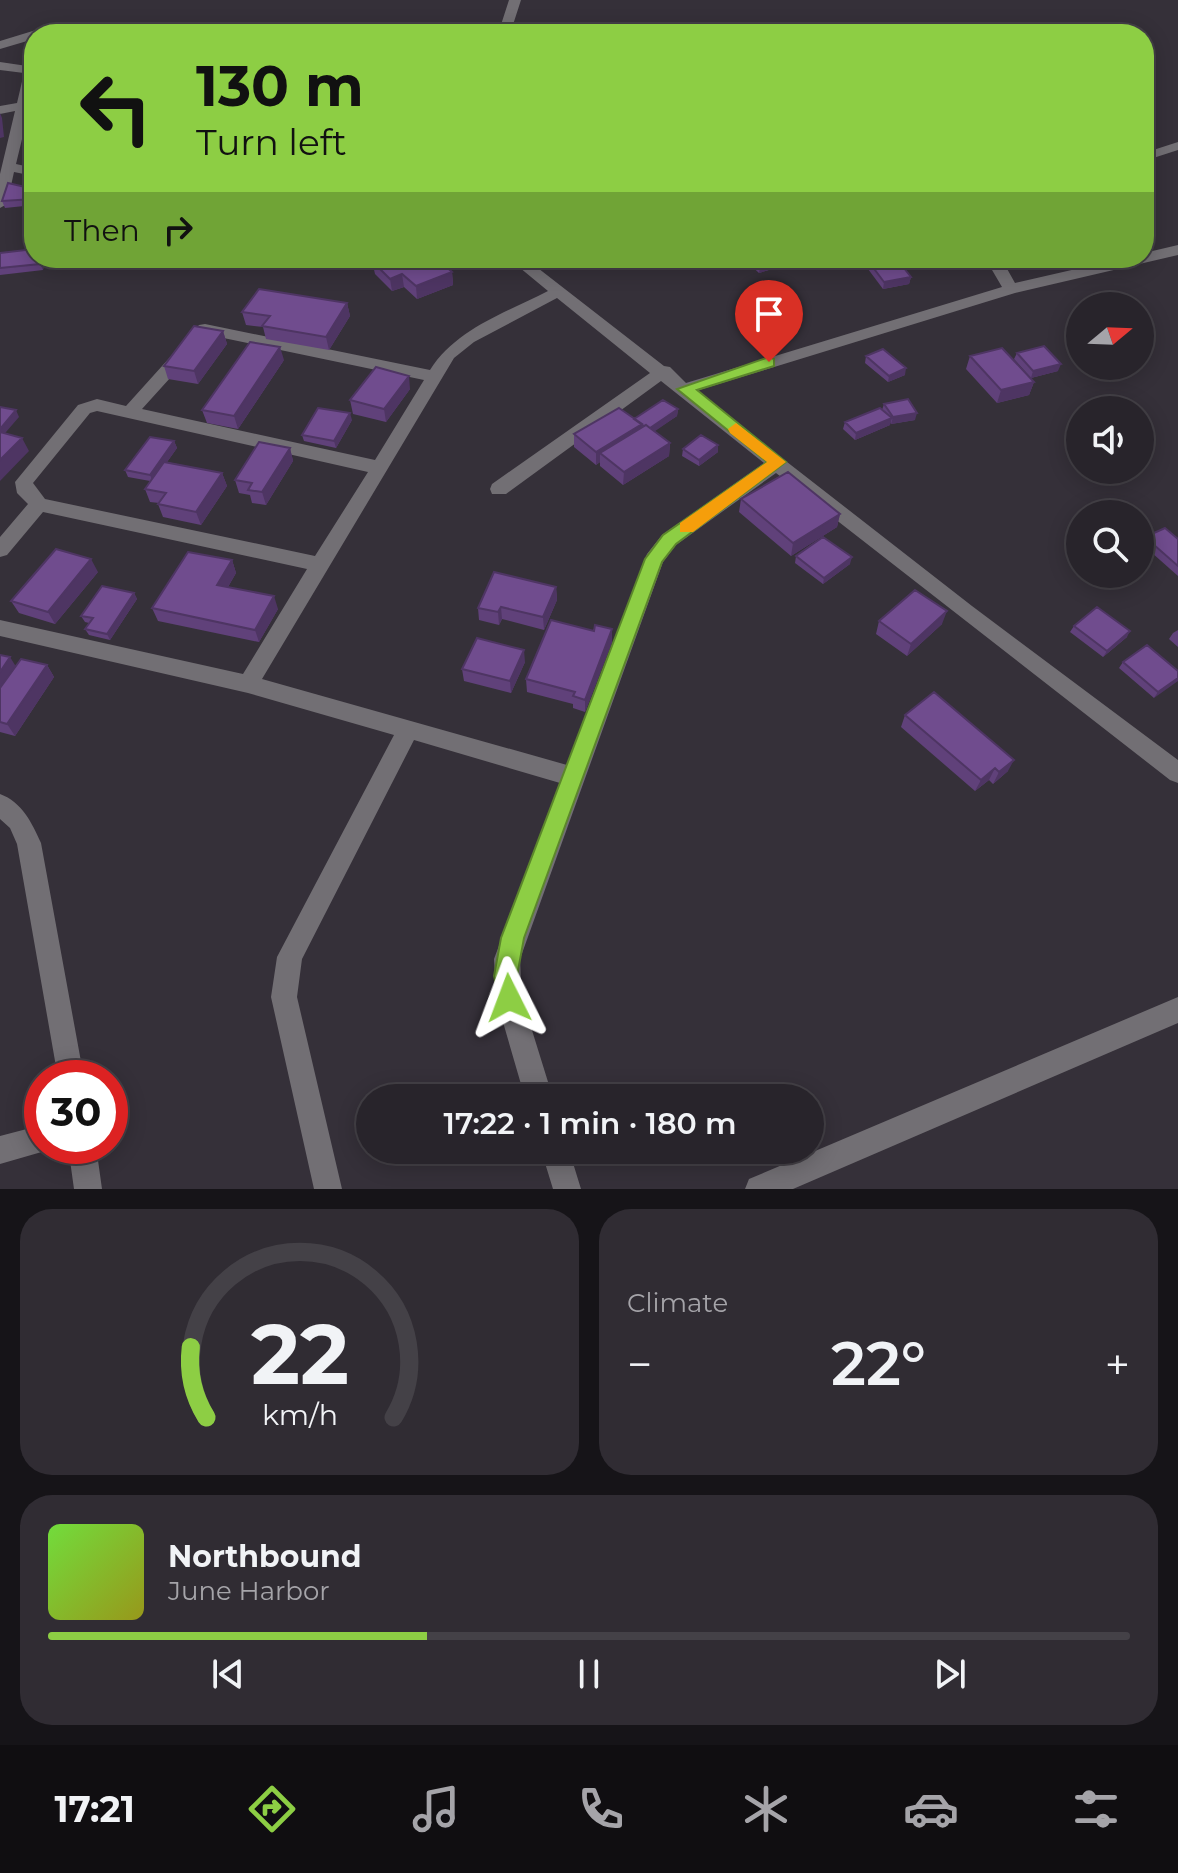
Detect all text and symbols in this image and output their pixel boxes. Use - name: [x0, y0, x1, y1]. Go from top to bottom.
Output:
- text: 130 m: [196, 52, 364, 120]
- icon: left: [64, 56, 168, 160]
- text: Turn left: [196, 120, 347, 164]
- icon: right: [156, 208, 200, 252]
- text: Then: [64, 212, 140, 249]
- pin: [735, 280, 803, 362]
- icon: arrive: [747, 292, 791, 336]
- north arrow: [1066, 292, 1154, 380]
- map controls: [1066, 292, 1154, 588]
- button: sound: [1066, 396, 1154, 484]
- button: search: [1066, 500, 1154, 588]
- position arrow: [467, 956, 551, 1040]
- speed limit sign: 30: [24, 1060, 128, 1164]
- text: 17:22 · 1 min · 180 m: [443, 1105, 737, 1142]
- text: Climate: [627, 1287, 728, 1319]
- text: 22: [250, 1303, 349, 1405]
- text: 22°: [831, 1327, 926, 1400]
- text: −: [627, 1337, 652, 1391]
- text: +: [1105, 1337, 1130, 1391]
- text: km/h: [261, 1397, 338, 1432]
- text: Northbound: [168, 1538, 362, 1575]
- text: June Harbor: [168, 1575, 330, 1607]
- icon: previous: [206, 1652, 250, 1696]
- icon: pause: [567, 1652, 611, 1696]
- icon: next: [928, 1652, 972, 1696]
- icon: directions: [244, 1781, 300, 1837]
- icon: music: [408, 1781, 464, 1837]
- icon: phone: [573, 1781, 629, 1837]
- icon: climate: [738, 1781, 794, 1837]
- icon: car: [903, 1781, 959, 1837]
- icon: filters: [1068, 1781, 1124, 1837]
- text: 17:21: [54, 1787, 135, 1831]

